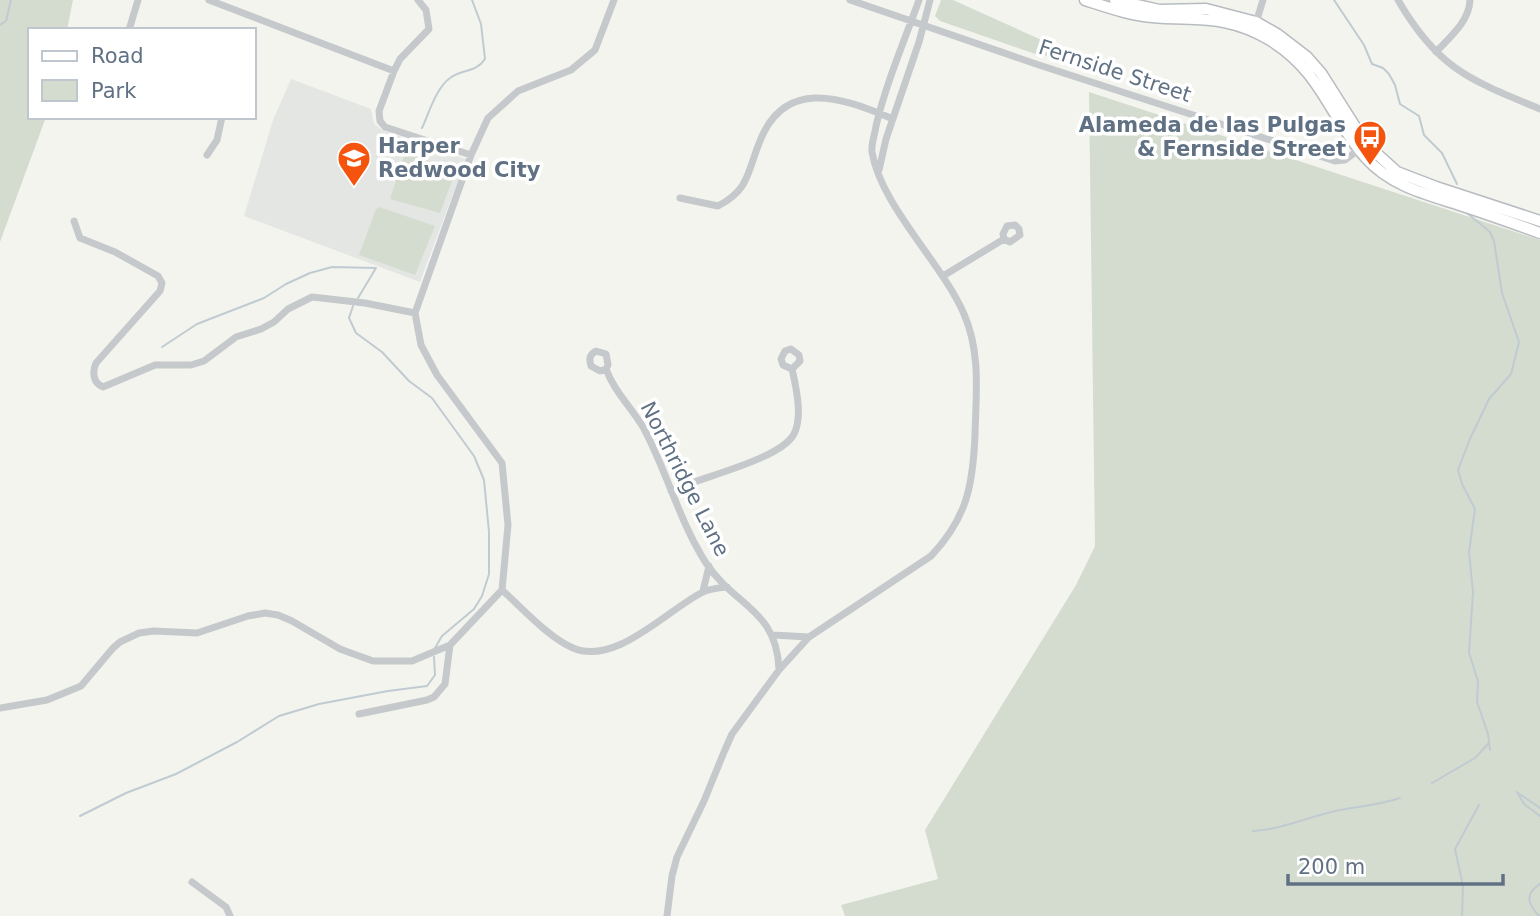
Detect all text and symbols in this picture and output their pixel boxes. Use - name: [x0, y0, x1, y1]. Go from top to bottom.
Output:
- legend: [28, 28, 256, 119]
- street label: Fernside Street: [1036, 35, 1194, 107]
- text: Road: [91, 44, 144, 68]
- text: Park: [91, 79, 137, 103]
- place label: Alameda de las Pulgas & Fernside Street: [1079, 113, 1346, 161]
- bus stop icon: Alameda de las Pulgas & Fernside Street: [1351, 118, 1389, 167]
- place label: Harper Redwood City: [378, 134, 541, 182]
- school or university icon: Harper Redwood City: [335, 139, 373, 188]
- street label: Northridge Lane: [636, 398, 734, 560]
- scale bar: [1288, 842, 1503, 886]
- text: 200 m: [1298, 855, 1365, 879]

